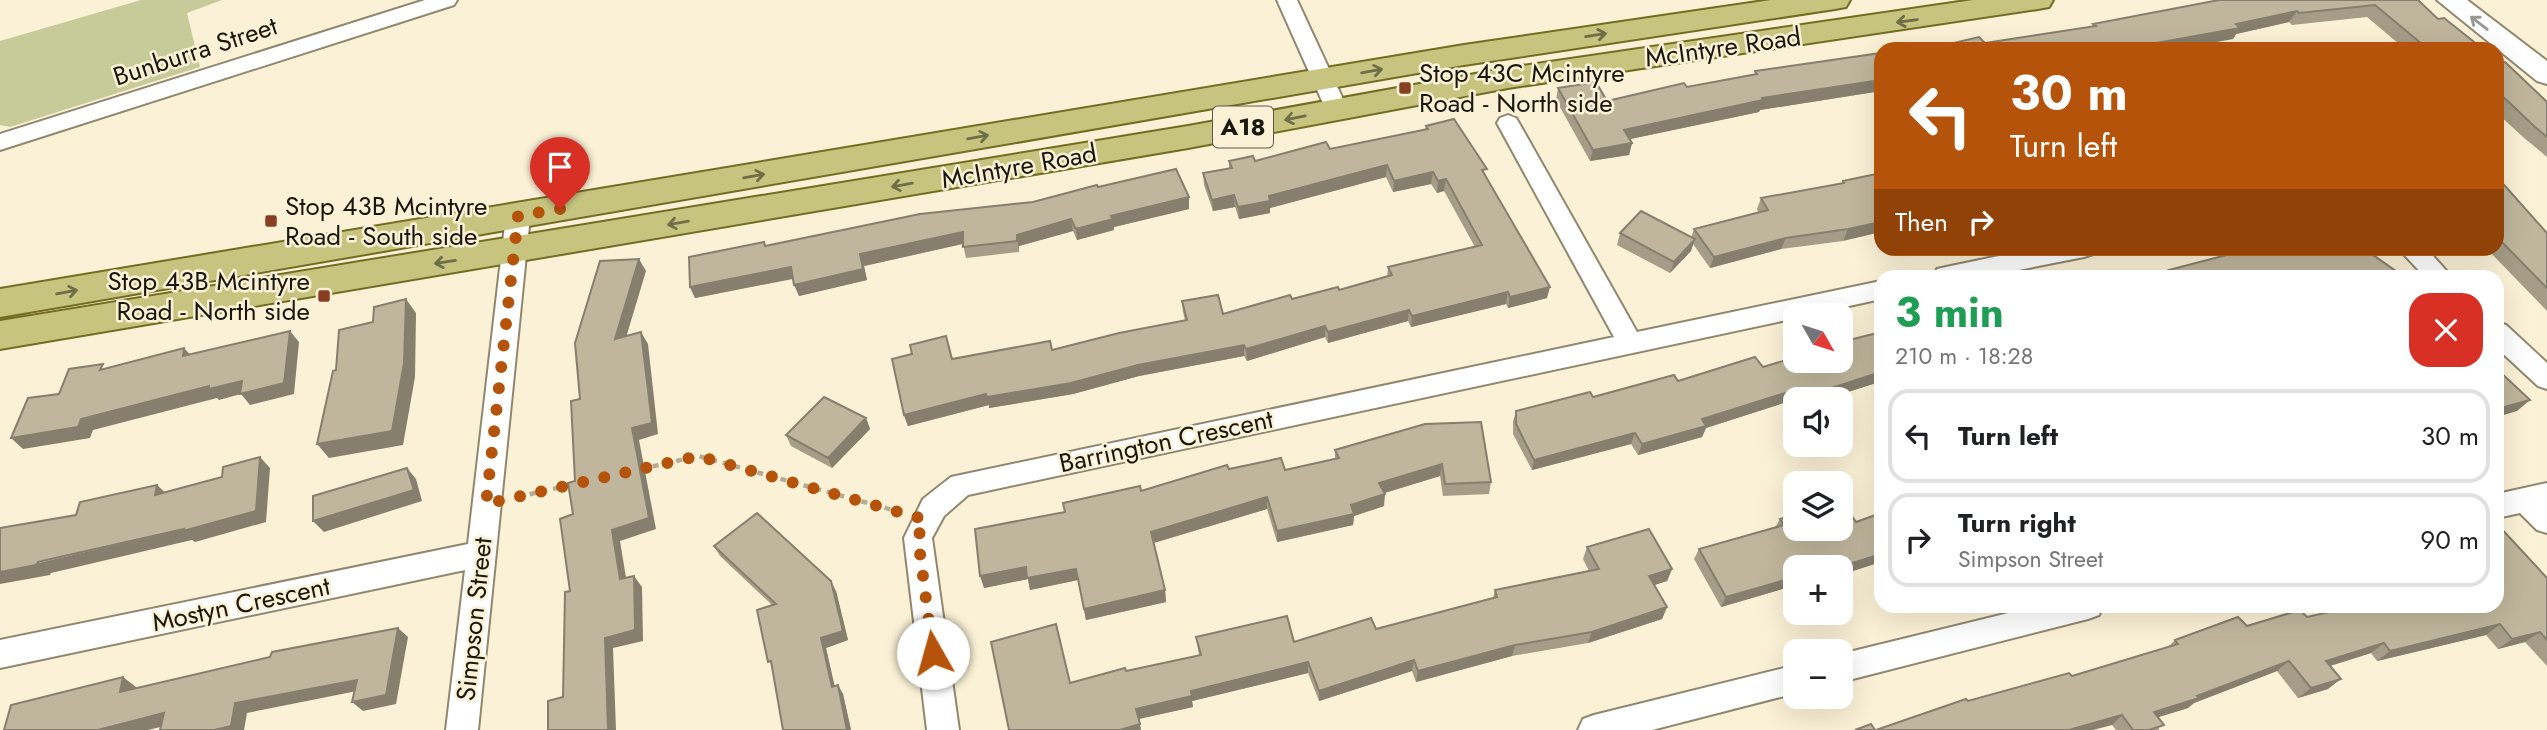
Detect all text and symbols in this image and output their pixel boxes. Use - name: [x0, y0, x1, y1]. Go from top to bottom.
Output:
- street label: Bunburra Street: [108, 6, 283, 95]
- one-way arrow: [1896, 14, 1919, 27]
- one-way arrow: [2470, 15, 2489, 30]
- street label: McIntyre Road: [1643, 17, 1803, 77]
- one-way arrow: [1585, 28, 1607, 41]
- place label: Stop 43C Mcintyre Road - North side: [1419, 54, 1625, 122]
- text: 30 m: [2010, 58, 2128, 128]
- one-way arrow: [1360, 64, 1383, 77]
- icon: left: [1895, 70, 1986, 161]
- marker: Stop 43C Mcintyre Road - North side: [1397, 80, 1413, 96]
- road number: A18: [1213, 106, 1273, 148]
- one-way arrow: [1284, 111, 1307, 125]
- text: Turn left: [2010, 123, 2117, 169]
- one-way arrow: [966, 130, 989, 143]
- street label: McIntyre Road: [938, 134, 1100, 198]
- pin: [530, 137, 590, 209]
- icon: arrive: [541, 148, 579, 186]
- one-way arrow: [742, 169, 765, 182]
- one-way arrow: [891, 179, 914, 192]
- place label: Stop 43B Mcintyre Road - South side: [285, 187, 487, 255]
- text: Then: [1895, 203, 1948, 241]
- icon: right: [1962, 203, 2000, 241]
- marker: Stop 43B Mcintyre Road - South side: [263, 213, 279, 229]
- one-way arrow: [667, 217, 690, 230]
- one-way arrow: [434, 256, 457, 269]
- place label: Stop 43B Mcintyre Road - North side: [108, 262, 310, 330]
- text: 3 min: [1895, 282, 2004, 343]
- one-way arrow: [55, 285, 78, 298]
- marker: Stop 43B Mcintyre Road - North side: [316, 288, 332, 304]
- button: close: [2409, 293, 2483, 367]
- north arrow: [1783, 303, 1853, 373]
- map controls: [1783, 303, 1853, 709]
- text: 210 m · 18:28: [1895, 339, 2033, 373]
- button: sound: [1783, 387, 1853, 457]
- street label: Barrington Crescent: [1055, 400, 1277, 482]
- icon: left: [1899, 417, 1937, 455]
- text: Turn left: [1958, 417, 2058, 455]
- text: 30 m: [2421, 417, 2479, 455]
- button: layers: [1783, 471, 1853, 541]
- text: Turn right: [1958, 504, 2076, 542]
- icon: right: [1899, 521, 1937, 559]
- text: 90 m: [2420, 521, 2479, 559]
- street label: Simpson Street: [447, 535, 502, 703]
- text: Simpson Street: [1958, 542, 2103, 576]
- button: +: [1783, 555, 1853, 625]
- street label: Mostyn Crescent: [149, 566, 334, 641]
- position arrow: [896, 616, 970, 690]
- button: −: [1783, 639, 1853, 709]

